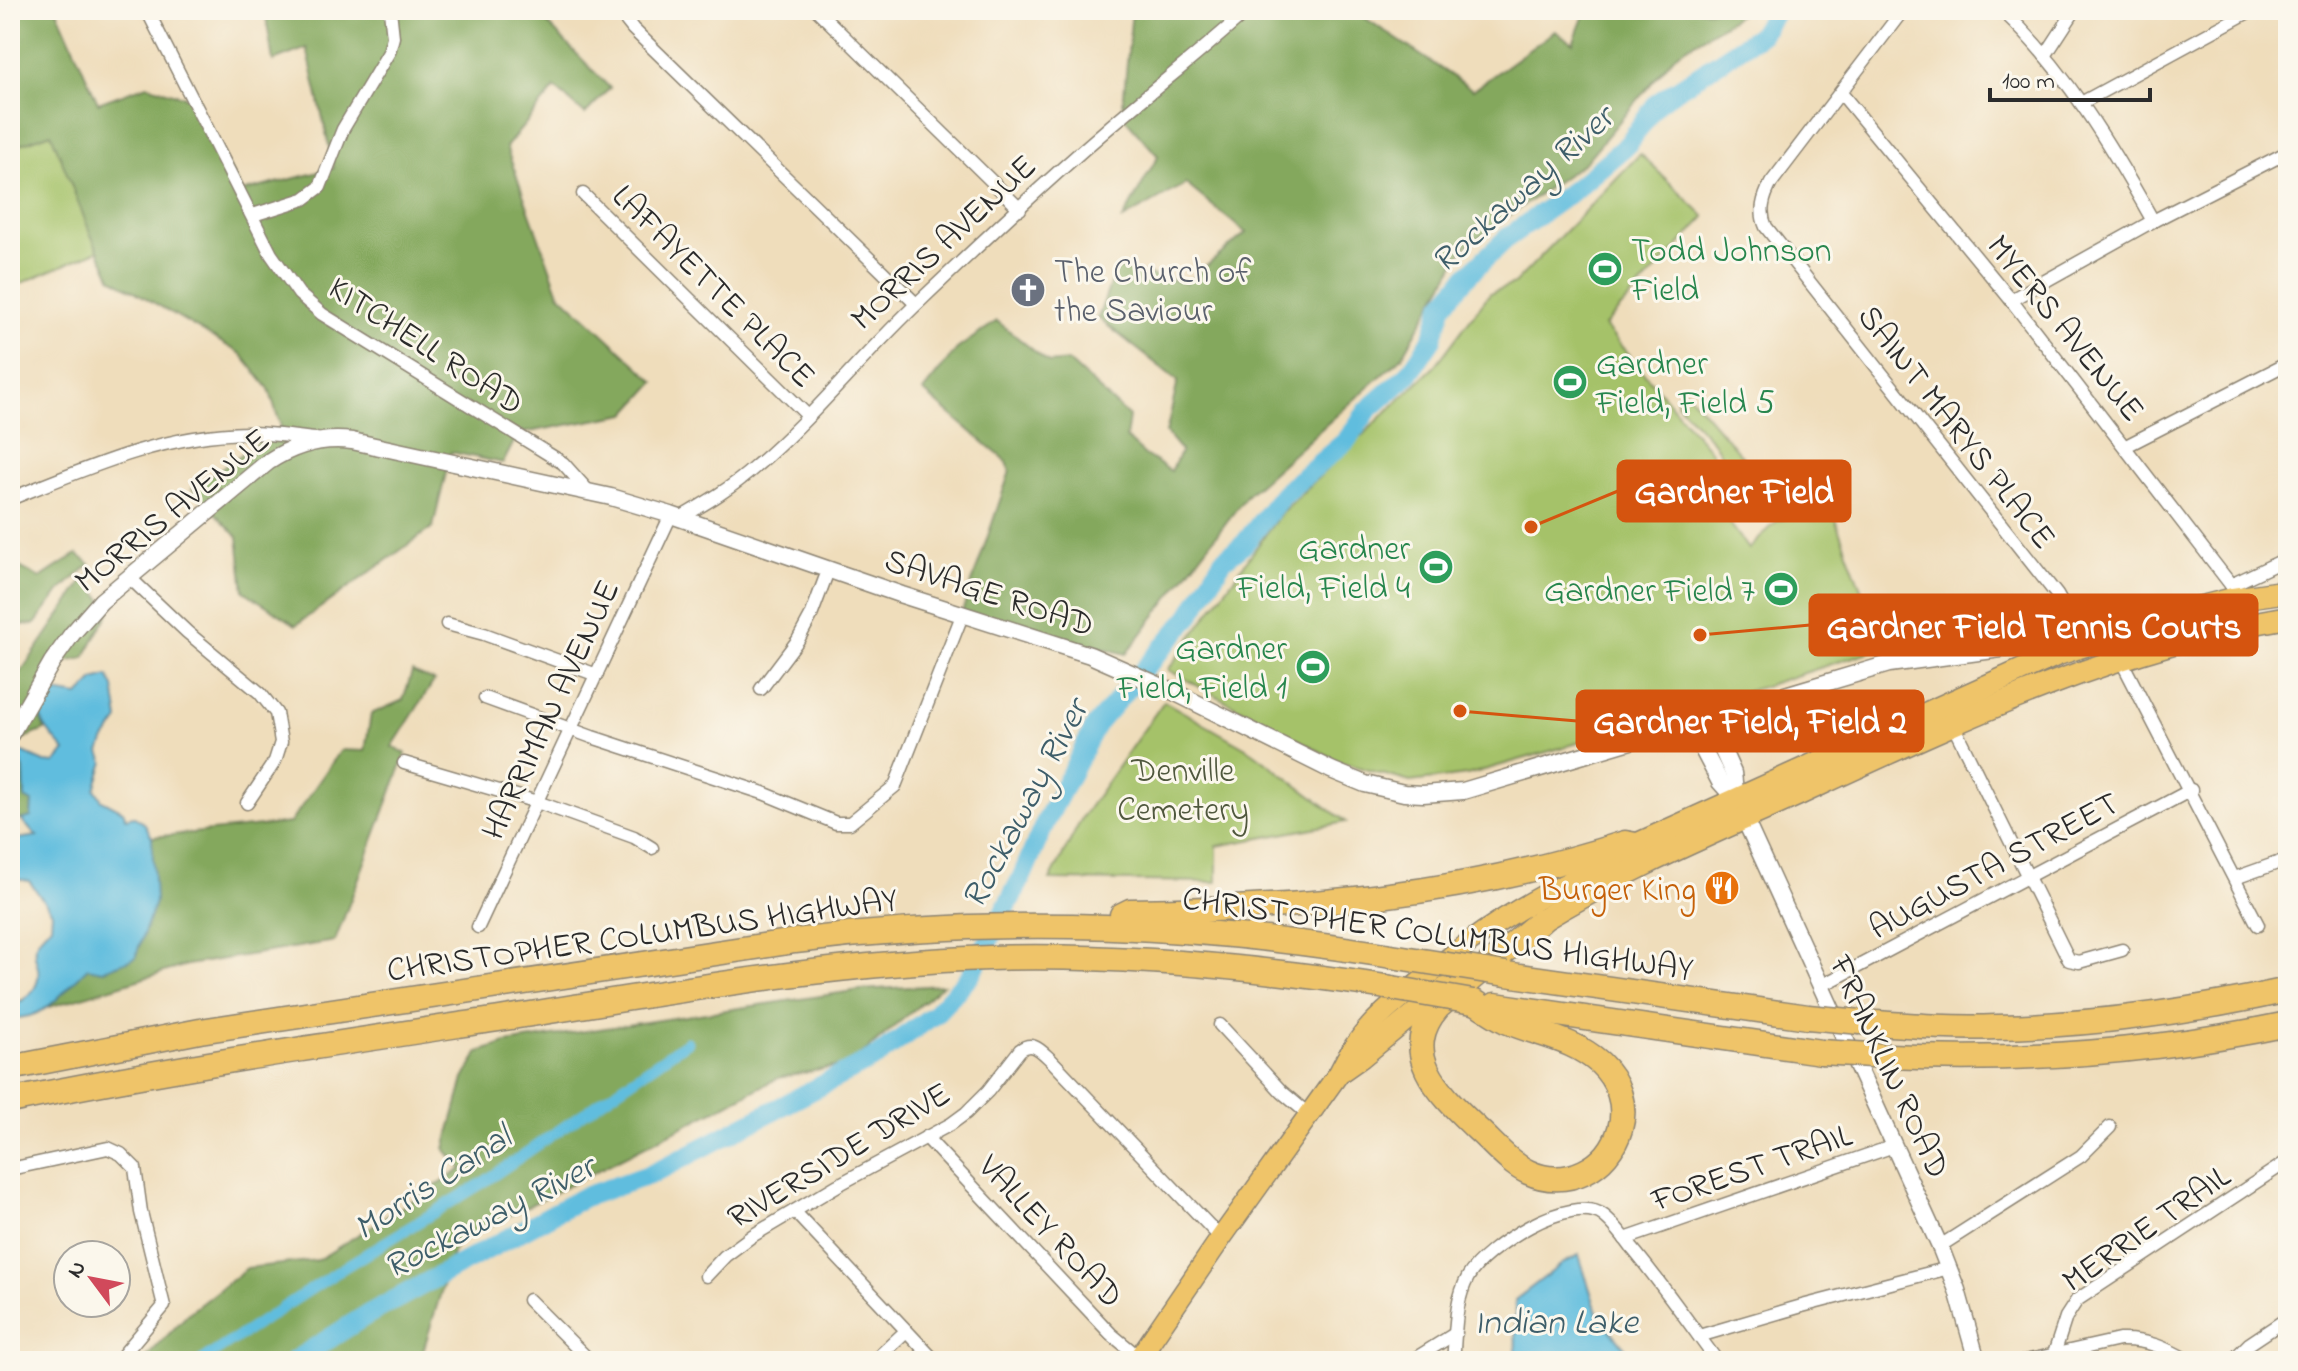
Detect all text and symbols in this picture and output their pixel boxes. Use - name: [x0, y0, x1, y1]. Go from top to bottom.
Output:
- scale bar: [1990, 52, 2150, 102]
- text: 100 m: [2002, 65, 2055, 100]
- water label: Rockaway River: [1421, 92, 1630, 288]
- street label: MORRIS AVENUE: [840, 144, 1049, 344]
- street label: LAFAYETTE PLACE: [599, 174, 826, 401]
- street label: MYERS AVENUE: [1973, 225, 2155, 434]
- place label: Todd Johnson Field: [1630, 228, 1831, 317]
- place label: The Church of the Saviour: [1054, 249, 1251, 338]
- sports icon: Todd Johnson Field: [1586, 250, 1624, 288]
- street label: KITCHELL ROAD: [317, 265, 532, 429]
- church icon: The Church of the Saviour: [1009, 271, 1047, 309]
- street label: SAINT MARYS PLACE: [1843, 295, 2066, 561]
- place label: Gardner Field, Field 5: [1595, 341, 1775, 430]
- sports icon: Gardner Field, Field 5: [1551, 363, 1589, 401]
- street label: MORRIS AVENUE: [65, 417, 282, 607]
- callout: Gardner Field: [1618, 461, 1850, 521]
- text: Gardner Field: [1634, 468, 1835, 521]
- place label: Gardner Field, Field 4: [1236, 526, 1410, 615]
- street label: SAVAGE ROAD: [878, 537, 1100, 652]
- sports icon: Gardner Field, Field 4: [1417, 548, 1455, 586]
- place label: Gardner Field 7: [1544, 568, 1755, 618]
- sports icon: Gardner Field 7: [1762, 570, 1800, 608]
- street label: HARRIMAN AVENUE: [470, 572, 635, 849]
- callout: Gardner Field Tennis Courts: [1810, 595, 2257, 655]
- text: Gardner Field Tennis Courts: [1826, 603, 2242, 656]
- place label: Gardner Field, Field 1: [1116, 626, 1287, 715]
- sports icon: Gardner Field, Field 1: [1294, 648, 1332, 686]
- water label: Rockaway River: [949, 688, 1106, 919]
- callout: Gardner Field, Field 2: [1577, 691, 1923, 751]
- text: Gardner Field, Field 2: [1593, 698, 1907, 751]
- park label: Denville Cemetery: [1117, 748, 1249, 837]
- street label: AUGUSTA STREET: [1861, 780, 2129, 955]
- place label: Burger King: [1538, 867, 1696, 917]
- restaurant icon: Burger King: [1703, 869, 1741, 907]
- street label: CHRISTOPHER COLUMBUS HIGHWAY: [1179, 875, 1696, 997]
- street label: CHRISTOPHER COLUMBUS HIGHWAY: [384, 876, 902, 998]
- street label: FRANKLIN ROAD: [1813, 947, 1961, 1187]
- street label: RIVERSIDE DRIVE: [719, 1071, 961, 1244]
- water label: Morris Canal: [344, 1112, 526, 1256]
- street label: FOREST TRAIL: [1645, 1112, 1859, 1228]
- water label: Rockaway River: [375, 1141, 608, 1295]
- street label: VALLEY ROAD: [964, 1144, 1134, 1321]
- street label: MERRIE TRAIL: [2053, 1153, 2242, 1307]
- north arrow: [52, 1239, 132, 1319]
- text: N: [60, 1255, 95, 1285]
- water label: Indian Lake: [1474, 1298, 1640, 1351]

